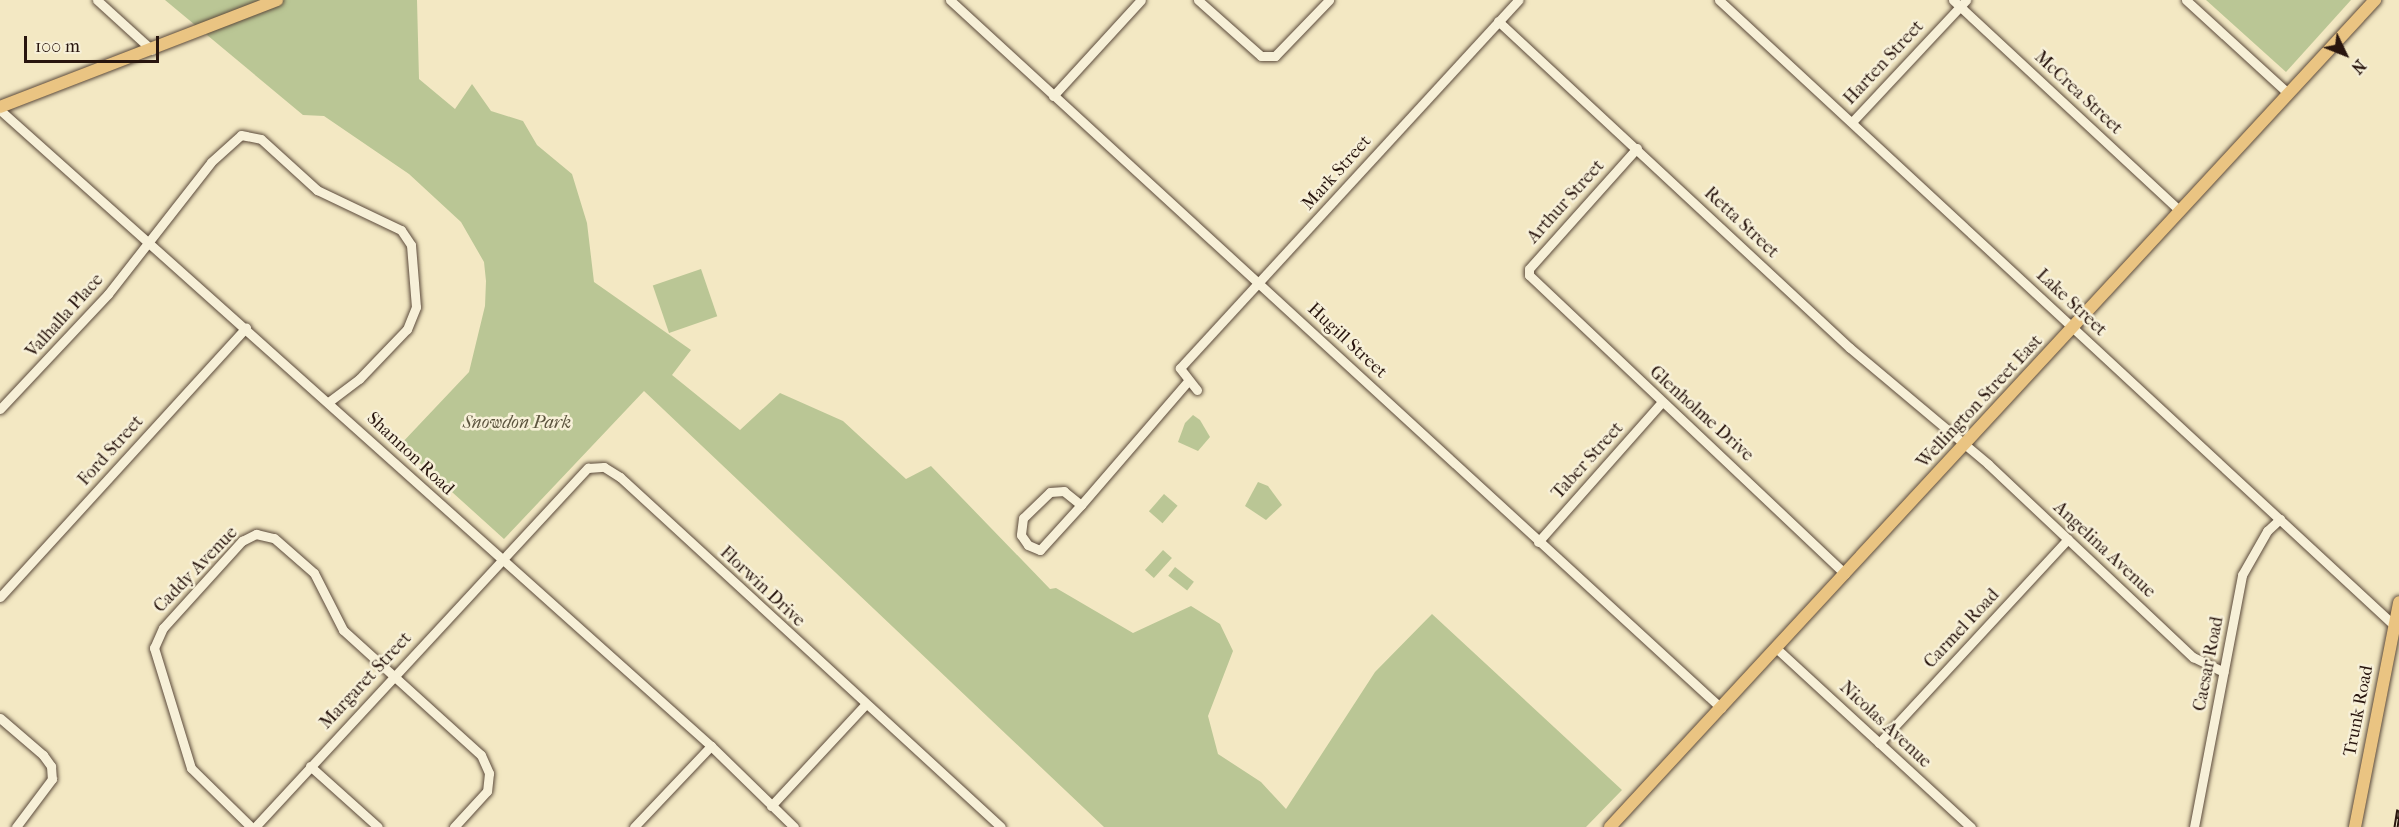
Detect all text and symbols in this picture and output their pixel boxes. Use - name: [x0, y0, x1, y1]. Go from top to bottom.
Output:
- street label: Harten Street: [1839, 16, 1929, 110]
- scale bar: [27, 24, 162, 62]
- north arrow: [2315, 24, 2375, 84]
- text: 100 m: [35, 36, 80, 57]
- street label: McCrea Street: [2030, 47, 2126, 139]
- text: N: [2347, 56, 2370, 78]
- street label: Mark Street: [1298, 131, 1376, 215]
- street label: Arthur Street: [1523, 156, 1609, 248]
- street label: Retta Street: [1699, 183, 1783, 263]
- street label: Lake Street: [2031, 265, 2111, 341]
- street label: Valhalla Place: [22, 270, 108, 362]
- street label: Hugill Street: [1303, 299, 1391, 383]
- street label: Wellington Street East: [1913, 331, 2047, 473]
- street label: Glenholme Drive: [1645, 362, 1757, 466]
- street label: Shannon Road: [362, 408, 458, 500]
- street label: Ford Street: [74, 411, 148, 491]
- park label: Snowdon Park: [463, 412, 571, 434]
- street label: Taber Street: [1548, 418, 1628, 504]
- street label: Angelina Avenue: [2049, 497, 2159, 603]
- street label: Caddy Avenue: [150, 522, 242, 618]
- street label: Florwin Drive: [715, 542, 809, 632]
- street label: Carmel Road: [1920, 585, 2004, 673]
- street label: Caesar Road: [2189, 615, 2229, 713]
- street label: Margaret Street: [316, 628, 416, 734]
- street label: Trunk Road: [2340, 664, 2378, 758]
- street label: Nicolas Avenue: [1835, 677, 1935, 773]

